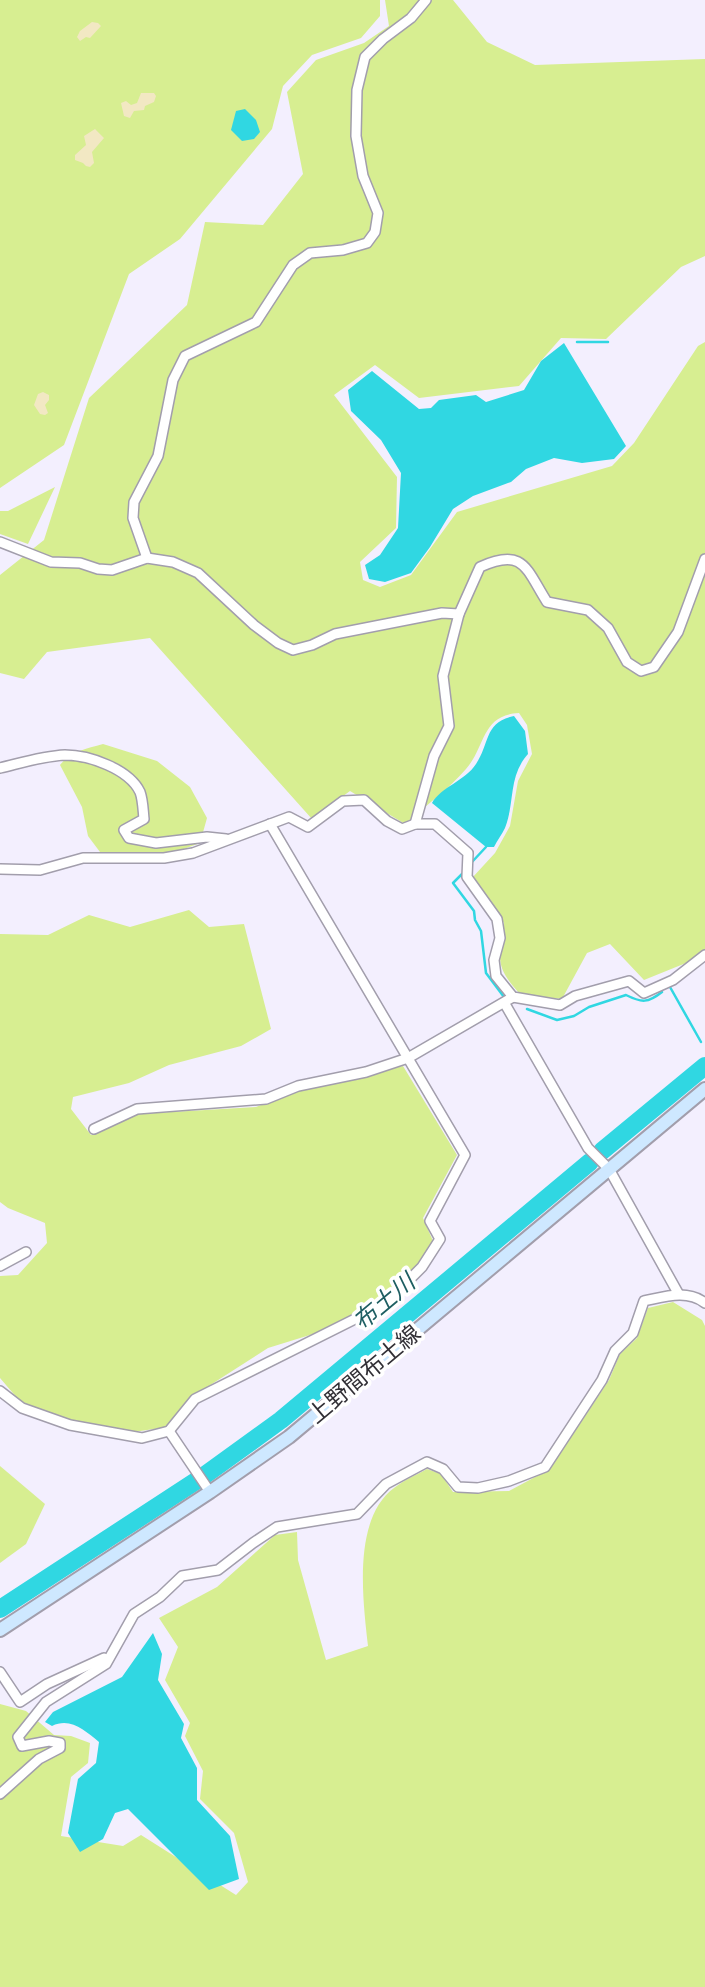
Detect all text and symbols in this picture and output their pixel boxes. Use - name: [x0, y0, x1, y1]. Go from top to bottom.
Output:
- water label: 布土川: [346, 1265, 423, 1336]
- street label: 上野間布土線: [302, 1318, 426, 1429]

